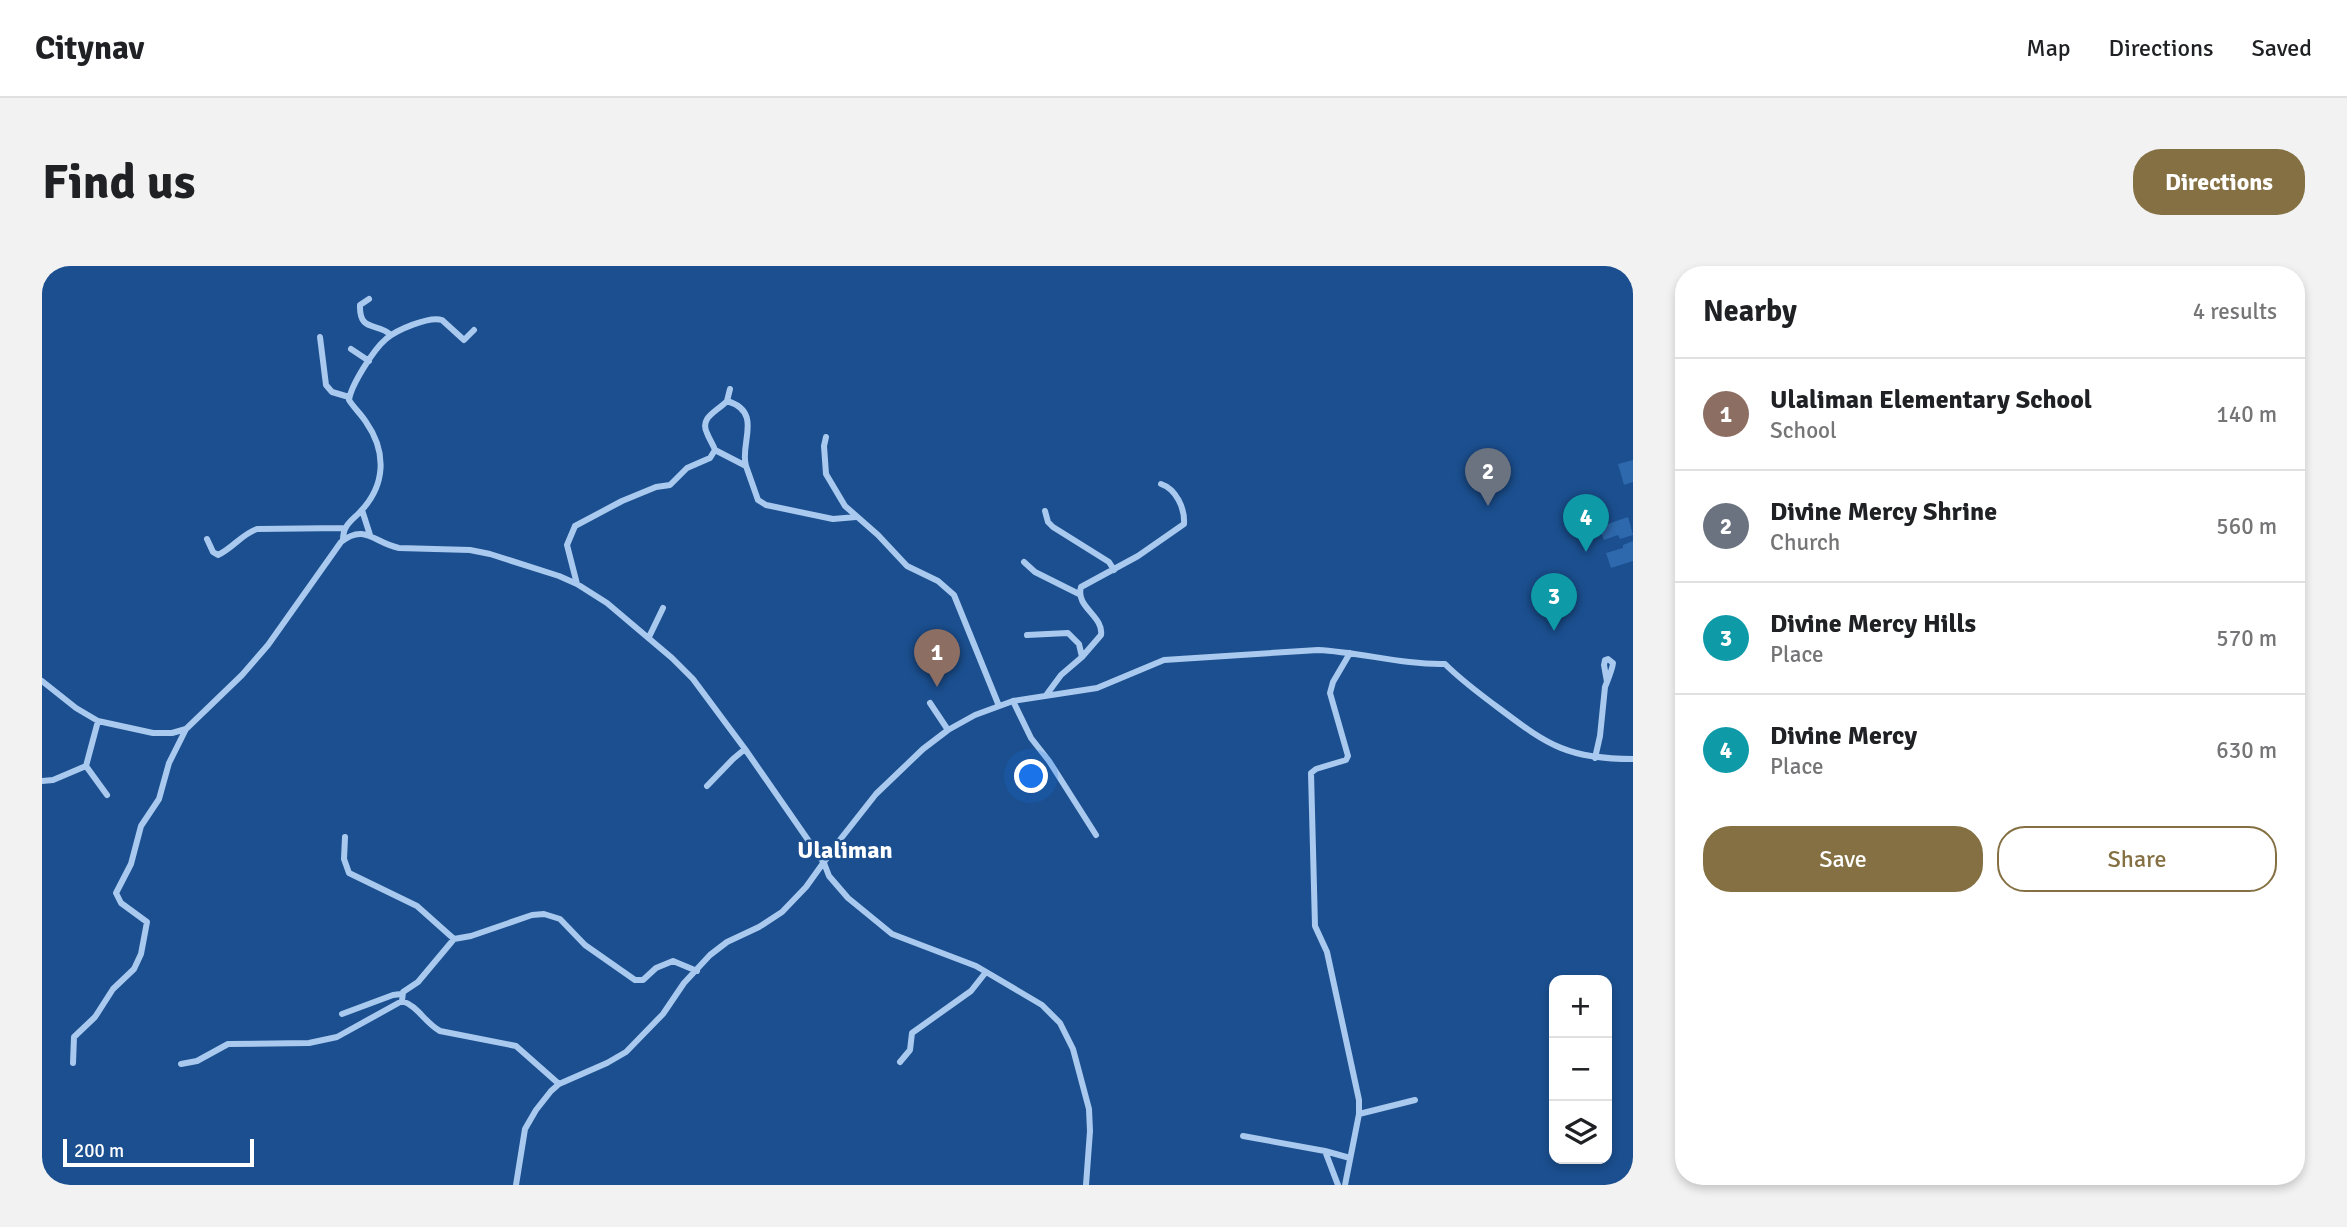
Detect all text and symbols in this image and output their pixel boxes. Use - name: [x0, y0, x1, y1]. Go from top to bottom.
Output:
- text: Citynav: [35, 28, 144, 69]
- text: Map: [2026, 33, 2071, 63]
- text: Directions: [2109, 33, 2214, 63]
- text: Saved: [2252, 33, 2312, 63]
- button: Directions: [2133, 149, 2305, 215]
- text: Find us: [42, 152, 195, 212]
- text: Nearby: [1703, 293, 1797, 330]
- text: 4 results: [2193, 297, 2277, 326]
- text: Ulaliman Elementary School: [1770, 384, 2092, 416]
- text: 1: [1720, 400, 1732, 429]
- text: 140 m: [2216, 400, 2277, 429]
- text: School: [1770, 416, 1837, 445]
- pin: 2: [1465, 448, 1511, 506]
- pin: 4: [1563, 494, 1609, 552]
- text: Divine Mercy Shrine: [1770, 496, 1997, 528]
- text: 2: [1720, 512, 1732, 541]
- text: 560 m: [2216, 512, 2277, 541]
- text: Church: [1770, 528, 1840, 557]
- pin: 3: [1531, 573, 1577, 631]
- text: Divine Mercy Hills: [1770, 608, 1976, 640]
- text: 3: [1720, 624, 1732, 653]
- text: 570 m: [2216, 624, 2277, 653]
- pin: 1: [914, 629, 960, 687]
- text: Place: [1770, 640, 1824, 669]
- text: Divine Mercy: [1770, 720, 1917, 752]
- text: 4: [1720, 736, 1732, 765]
- text: 630 m: [2216, 736, 2277, 765]
- text: Place: [1770, 752, 1824, 781]
- your location: [1014, 759, 1048, 793]
- button: Save: [1703, 826, 1983, 892]
- button: Share: [1997, 826, 2277, 892]
- district label: Ulaliman: [797, 835, 893, 865]
- map controls: [1549, 975, 1612, 1164]
- button: +: [1549, 975, 1612, 1038]
- button: −: [1549, 1038, 1612, 1101]
- button: layers: [1549, 1101, 1612, 1164]
- scale bar: [63, 1136, 254, 1168]
- text: 200 m: [74, 1139, 124, 1163]

